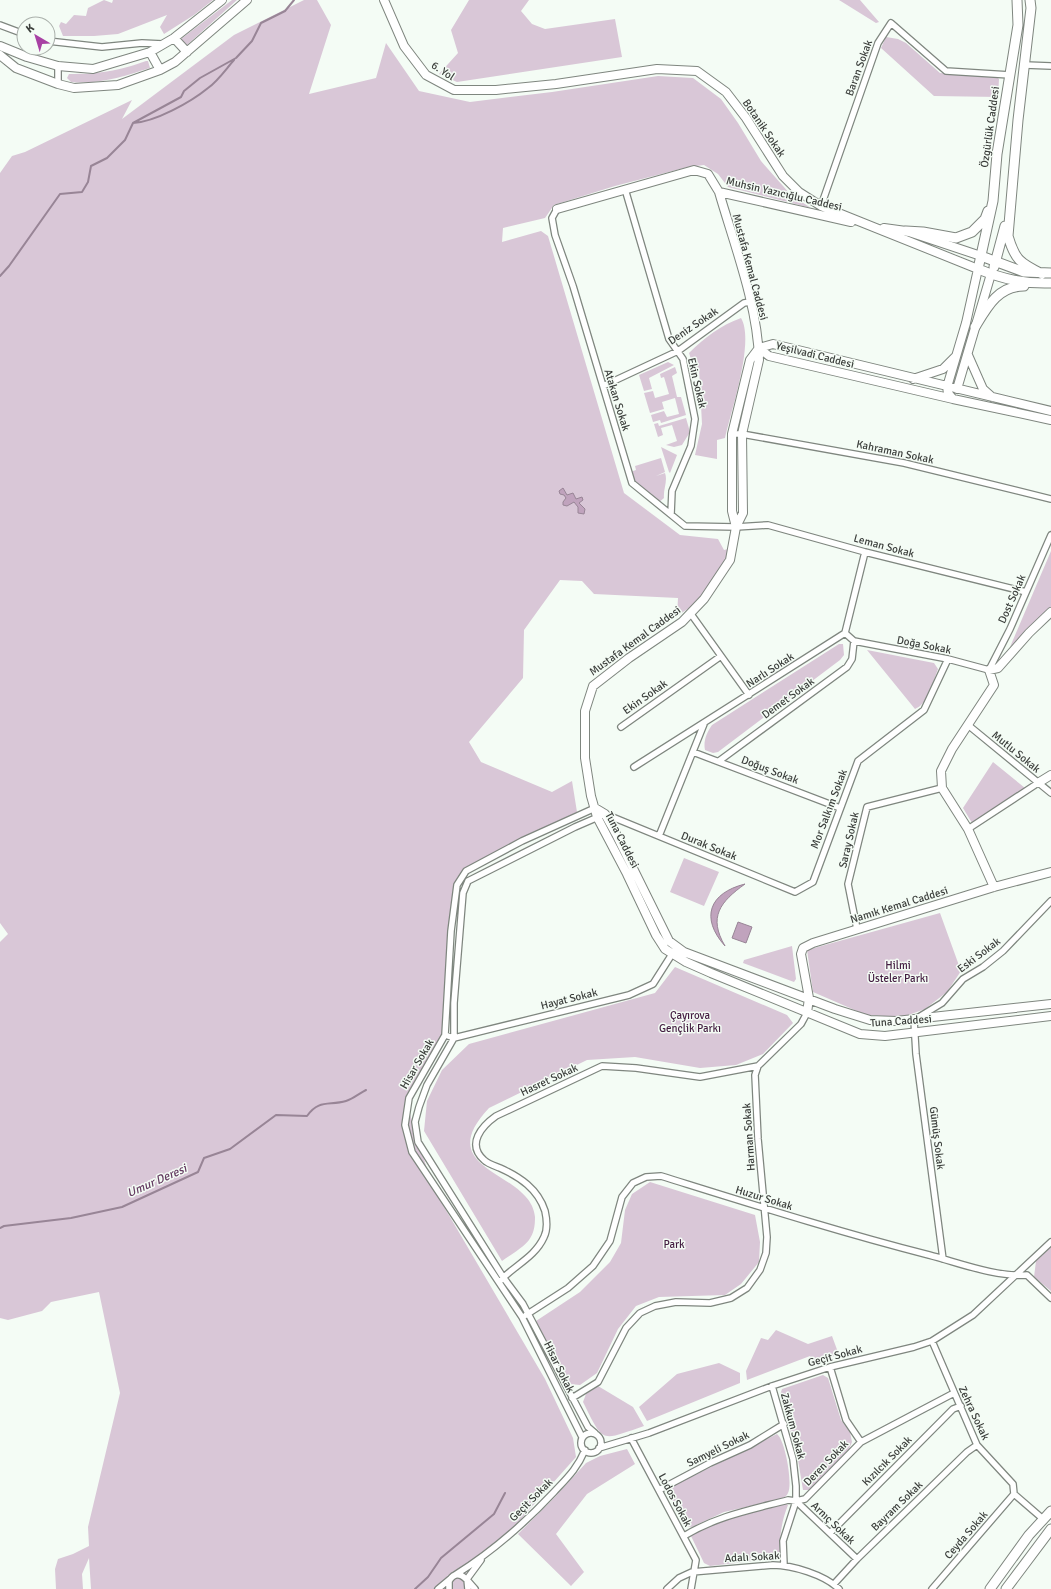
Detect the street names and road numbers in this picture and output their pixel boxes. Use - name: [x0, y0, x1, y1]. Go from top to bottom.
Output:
- street label: Baran Sokak: [843, 38, 875, 98]
- street label: 6. Yol: [429, 59, 457, 83]
- street label: Özgürlük Caddesi: [977, 85, 1002, 168]
- street label: Botanik Sokak: [740, 97, 788, 160]
- street label: Muhsin Yazıcığlu Caddesi: [725, 174, 843, 214]
- street label: Mustafa Kemal Caddesi: [730, 212, 770, 322]
- street label: Deniz Sokak: [666, 304, 721, 347]
- street label: Yeşilvadi Caddesi: [775, 339, 855, 371]
- street label: Ekin Sokak: [685, 356, 709, 410]
- street label: Atakan Sokak: [601, 368, 633, 433]
- street label: Kahraman Sokak: [855, 437, 935, 467]
- street label: Leman Sokak: [852, 532, 916, 560]
- street label: Dost Sokak: [995, 572, 1029, 626]
- street label: Mustafa Kemal Caddesi: [587, 603, 683, 679]
- street label: Doğa Sokak: [896, 633, 953, 657]
- street label: Narlı Sokak: [744, 650, 797, 690]
- street label: Demet Sokak: [759, 674, 817, 721]
- street label: Ekin Sokak: [620, 677, 670, 717]
- street label: Mutlu Sokak: [989, 728, 1043, 776]
- street label: Doğuş Sokak: [739, 753, 801, 787]
- street label: Mor Salkım Sokak: [808, 767, 850, 851]
- street label: Tuna Caddesi: [602, 810, 642, 870]
- street label: Saray Sokak: [836, 810, 862, 869]
- street label: Durak Sokak: [679, 829, 739, 863]
- street label: Namık Kemal Caddesi: [848, 884, 950, 926]
- street label: Eski Sokak: [955, 934, 1003, 975]
- street label: Hayat Sokak: [539, 986, 599, 1012]
- street label: Tuna Caddesi: [870, 1012, 932, 1030]
- street label: Hisar Sokak: [397, 1036, 437, 1091]
- street label: Hasret Sokak: [518, 1061, 580, 1099]
- street label: Harman Sokak: [740, 1102, 758, 1172]
- street label: Gümüş Sokak: [927, 1106, 947, 1171]
- street label: Huzur Sokak: [734, 1183, 795, 1213]
- street label: Hisar Sokak: [541, 1339, 577, 1395]
- street label: Geçit Sokak: [807, 1342, 864, 1369]
- street label: Zehra Sokak: [956, 1384, 992, 1442]
- street label: Zakkum Sokak: [778, 1391, 808, 1461]
- street label: Samyeli Sokak: [685, 1428, 752, 1470]
- street label: Kızılcık Sokak: [859, 1433, 915, 1489]
- street label: Deren Sokak: [801, 1437, 851, 1489]
- street label: Lodos Sokak: [656, 1471, 695, 1529]
- street label: Geçit Sokak: [507, 1475, 556, 1524]
- street label: Bayram Sokak: [869, 1478, 926, 1534]
- street label: Arnıç Sokak: [808, 1499, 858, 1547]
- street label: Ceyda Sokak: [942, 1508, 991, 1562]
- street label: Adalı Sokak: [724, 1549, 780, 1565]

